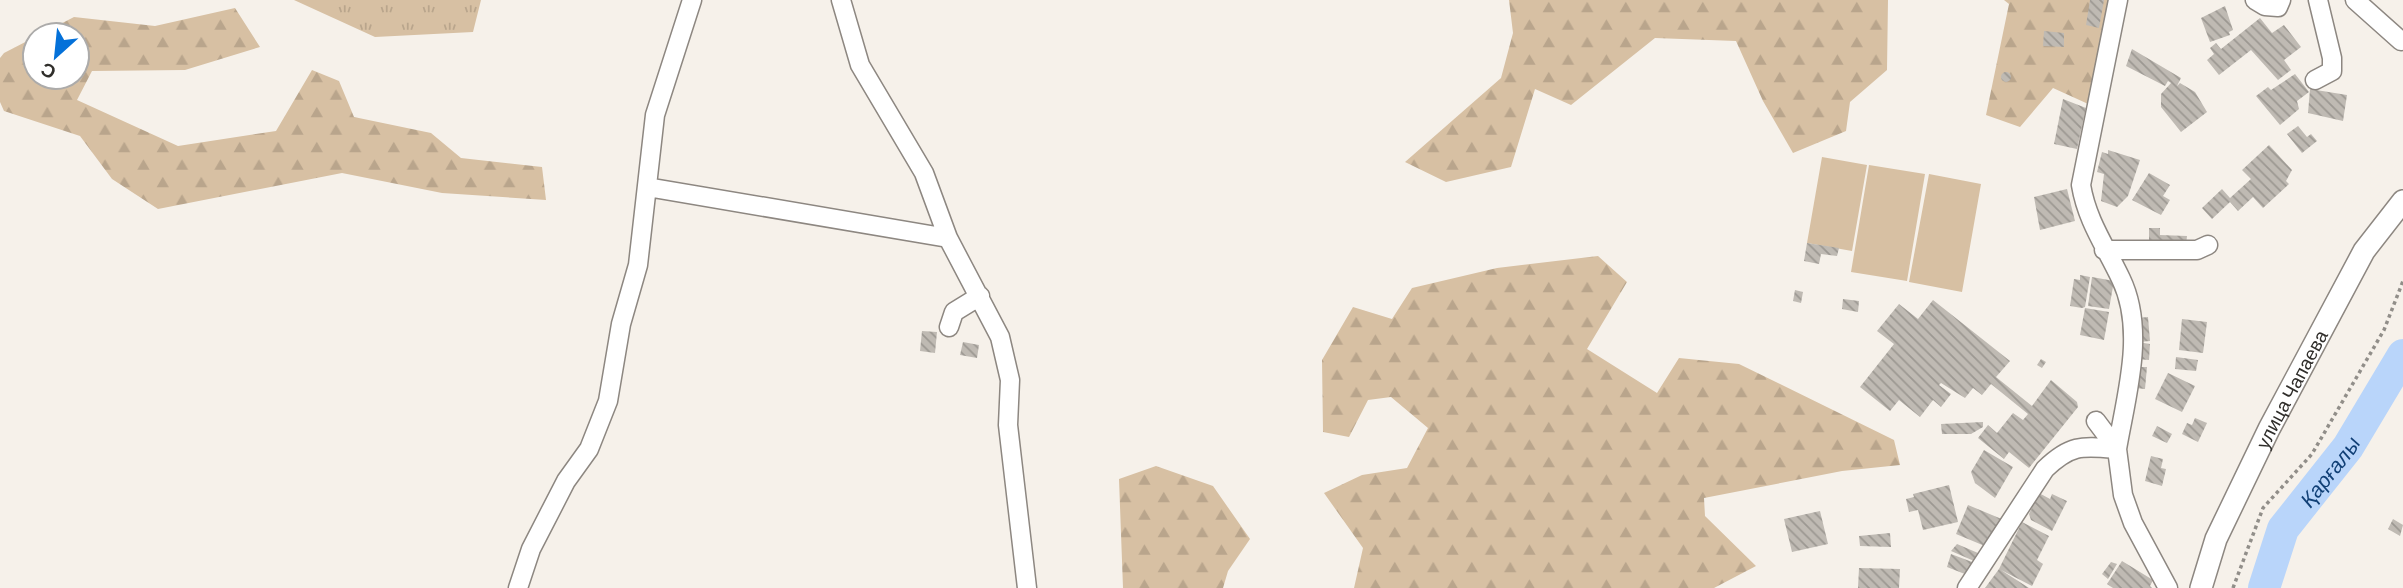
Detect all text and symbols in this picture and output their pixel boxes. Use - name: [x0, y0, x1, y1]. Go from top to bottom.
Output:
- north arrow: [21, 21, 91, 91]
- text: С: [36, 58, 59, 85]
- street label: улица Чапаева: [2250, 325, 2332, 452]
- water label: Қарғалы: [2294, 431, 2364, 511]

